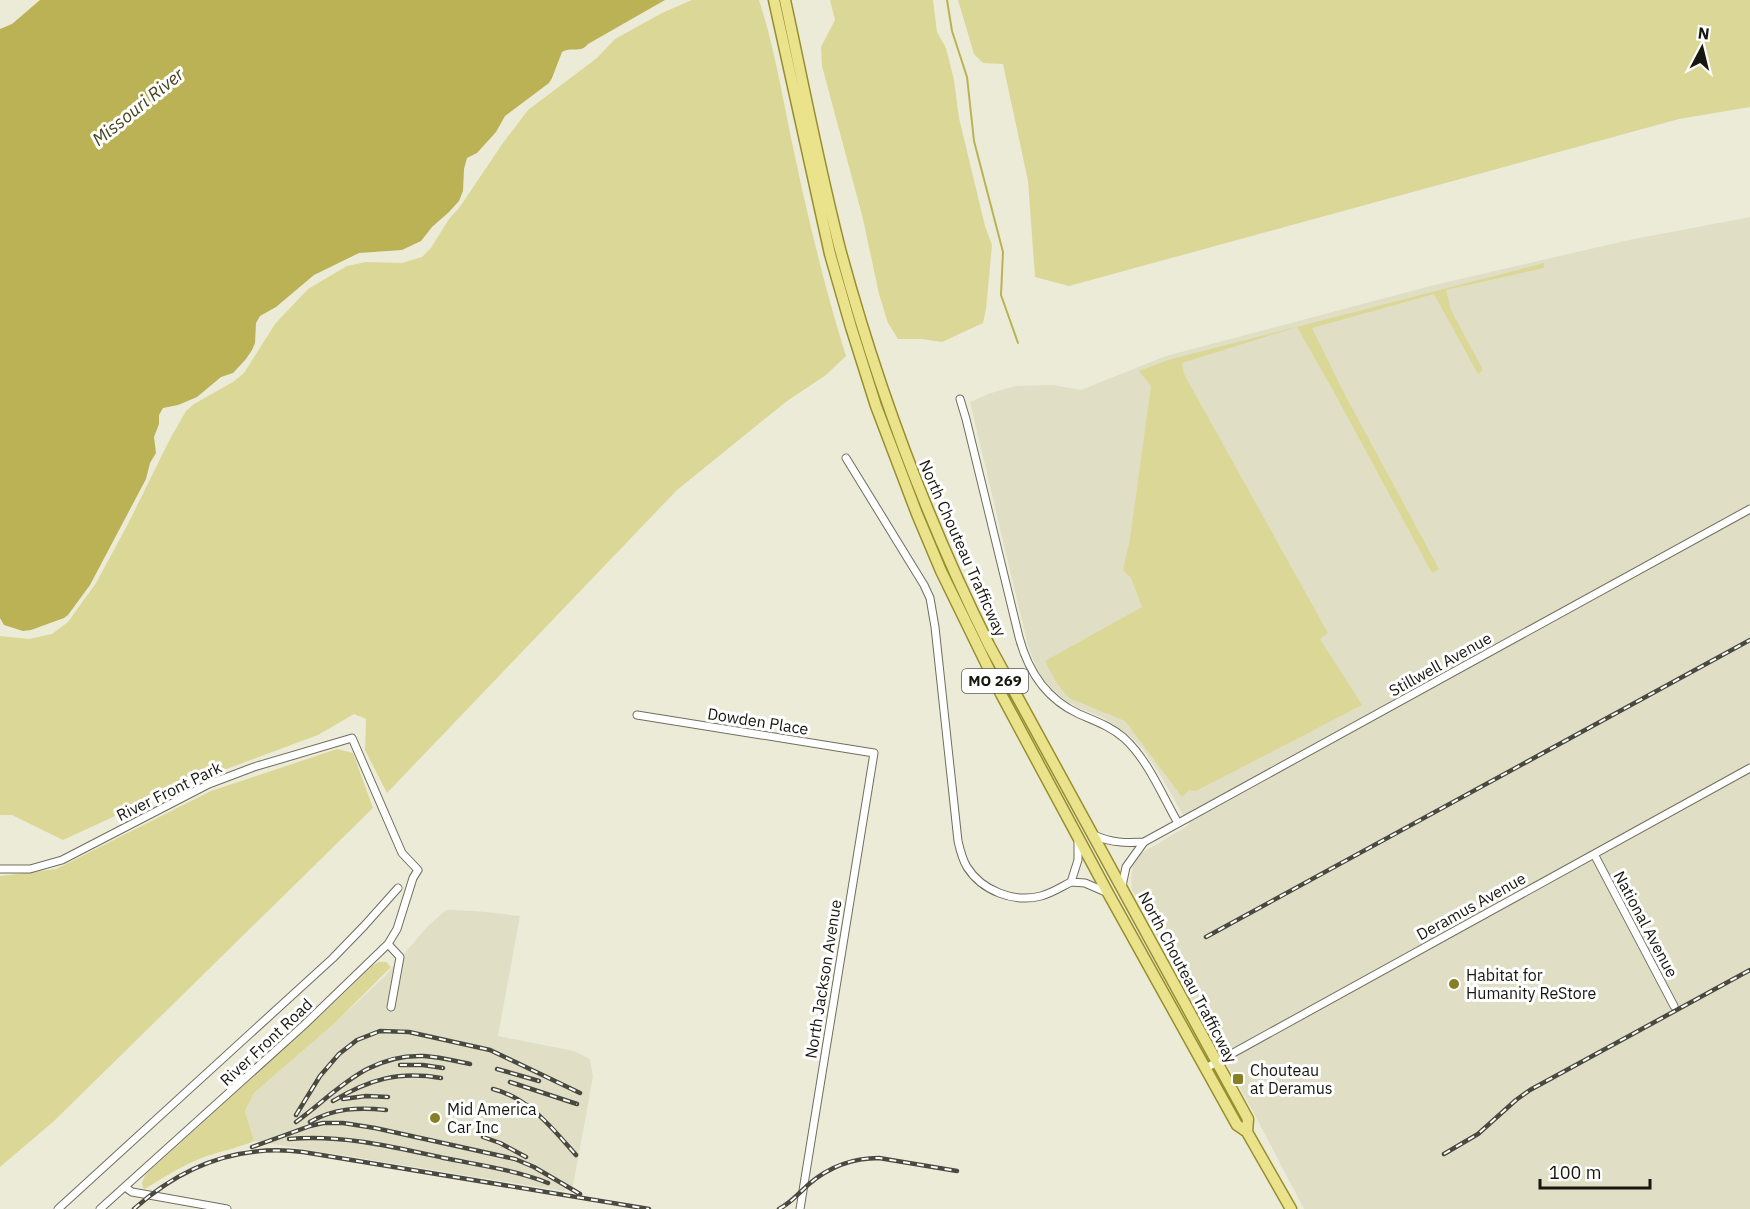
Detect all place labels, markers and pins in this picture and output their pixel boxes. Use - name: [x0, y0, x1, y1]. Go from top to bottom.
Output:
- place label: Habitat for Humanity ReStore: [1466, 965, 1597, 1003]
- marker: Habitat for Humanity ReStore: [1447, 977, 1461, 991]
- place label: Chouteau at Deramus: [1250, 1060, 1333, 1098]
- marker: Chouteau at Deramus: [1231, 1072, 1245, 1086]
- place label: Mid America Car Inc: [447, 1099, 537, 1137]
- marker: Mid America Car Inc: [428, 1111, 442, 1125]

